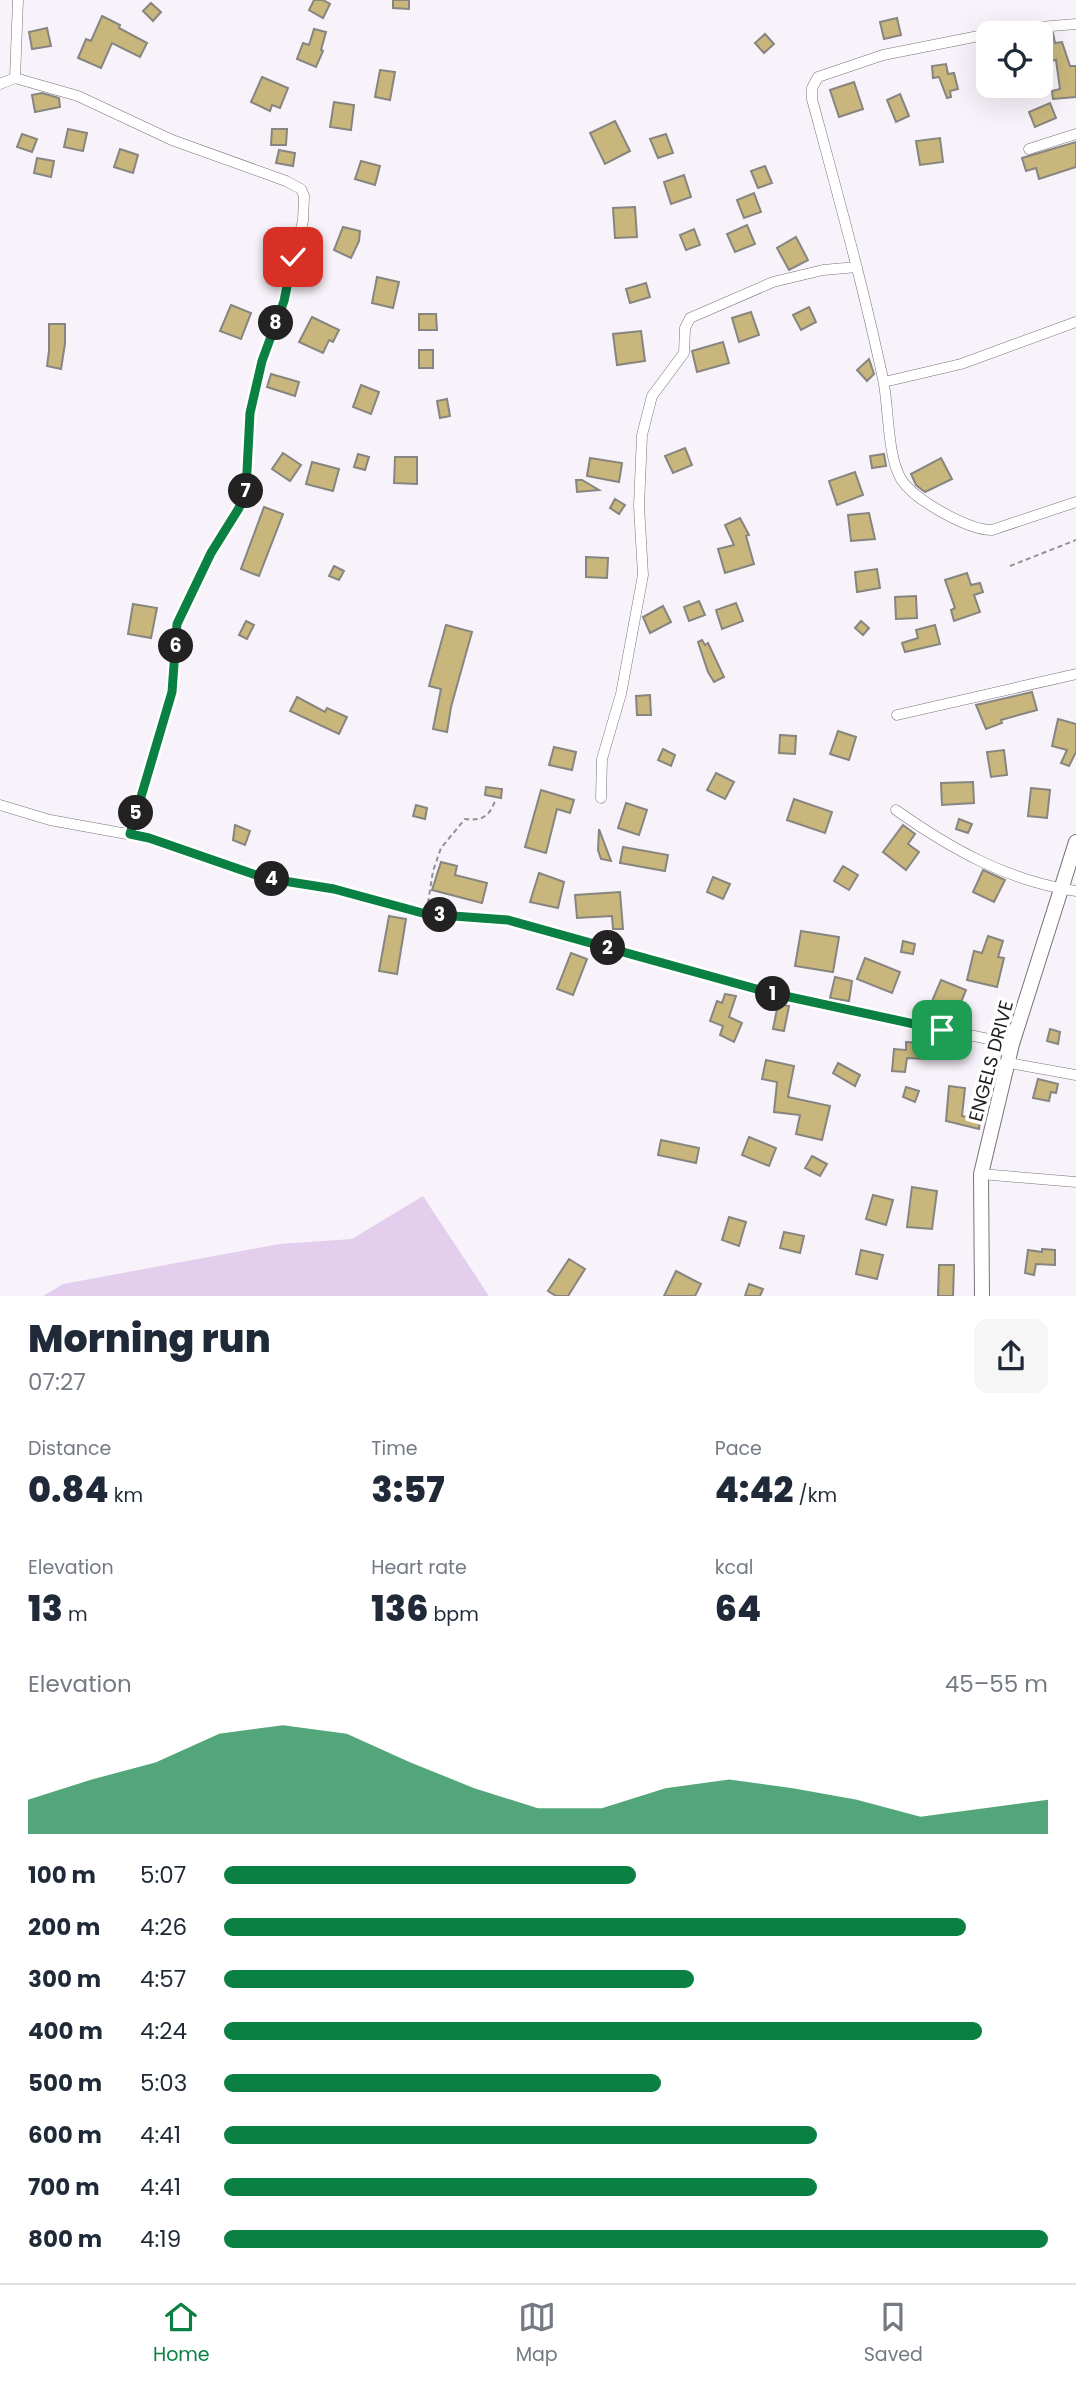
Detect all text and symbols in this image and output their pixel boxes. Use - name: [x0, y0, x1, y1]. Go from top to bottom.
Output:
- map controls: [976, 21, 1053, 98]
- button: locate: [976, 21, 1053, 98]
- pin: [263, 227, 323, 287]
- icon: check: [274, 238, 312, 276]
- pin: 8: [258, 306, 294, 340]
- text: 8: [269, 309, 282, 336]
- pin: 7: [229, 474, 264, 508]
- text: 7: [240, 477, 251, 504]
- pin: 6: [158, 628, 194, 664]
- text: 6: [169, 632, 182, 659]
- pin: 5: [118, 796, 154, 830]
- text: 5: [129, 799, 142, 826]
- pin: 4: [254, 862, 290, 896]
- text: 4: [265, 865, 278, 892]
- pin: 3: [422, 898, 458, 932]
- text: 3: [434, 901, 445, 928]
- pin: 2: [590, 930, 626, 965]
- text: 2: [602, 934, 613, 961]
- pin: 1: [756, 976, 790, 1012]
- text: 1: [769, 980, 776, 1007]
- street label: ENGELS DRIVE: [962, 997, 1020, 1125]
- pin: [912, 1000, 972, 1060]
- icon: arrive: [923, 1011, 961, 1049]
- text: Morning run: [28, 1312, 271, 1365]
- button: share: [974, 1319, 1048, 1393]
- text: 07:27: [28, 1366, 86, 1398]
- text: Distance: [28, 1435, 111, 1462]
- text: Time: [371, 1435, 418, 1462]
- text: Pace: [715, 1435, 762, 1462]
- text: 0.84: [28, 1465, 109, 1514]
- text: 3:57: [371, 1465, 444, 1514]
- text: 4:42: [715, 1465, 794, 1514]
- text: km: [109, 1482, 143, 1509]
- text: /km: [794, 1482, 837, 1509]
- text: Elevation: [28, 1554, 114, 1581]
- text: Heart rate: [371, 1554, 467, 1581]
- text: kcal: [715, 1554, 754, 1581]
- text: 13: [28, 1584, 63, 1633]
- text: 136: [371, 1584, 428, 1633]
- text: 64: [715, 1584, 761, 1633]
- text: m: [63, 1601, 88, 1628]
- text: bpm: [428, 1601, 479, 1628]
- text: Elevation: [28, 1668, 132, 1700]
- text: 45–55 m: [945, 1668, 1048, 1700]
- text: 100 m: [28, 1859, 96, 1891]
- text: 5:07: [140, 1859, 186, 1891]
- text: 200 m: [28, 1911, 100, 1943]
- text: 4:26: [140, 1911, 187, 1943]
- text: 300 m: [28, 1963, 101, 1995]
- text: 4:57: [140, 1963, 186, 1995]
- text: 400 m: [28, 2015, 103, 2047]
- text: 4:24: [140, 2015, 187, 2047]
- text: 500 m: [28, 2067, 102, 2099]
- text: 5:03: [140, 2067, 187, 2099]
- text: 600 m: [28, 2119, 102, 2151]
- text: 4:41: [140, 2119, 181, 2151]
- text: 700 m: [28, 2171, 100, 2203]
- text: 4:41: [140, 2171, 181, 2203]
- text: 800 m: [28, 2223, 102, 2255]
- text: 4:19: [140, 2223, 181, 2255]
- tab: Home: [153, 2298, 210, 2369]
- tab: Map: [516, 2298, 558, 2369]
- tab: Saved: [864, 2298, 923, 2369]

